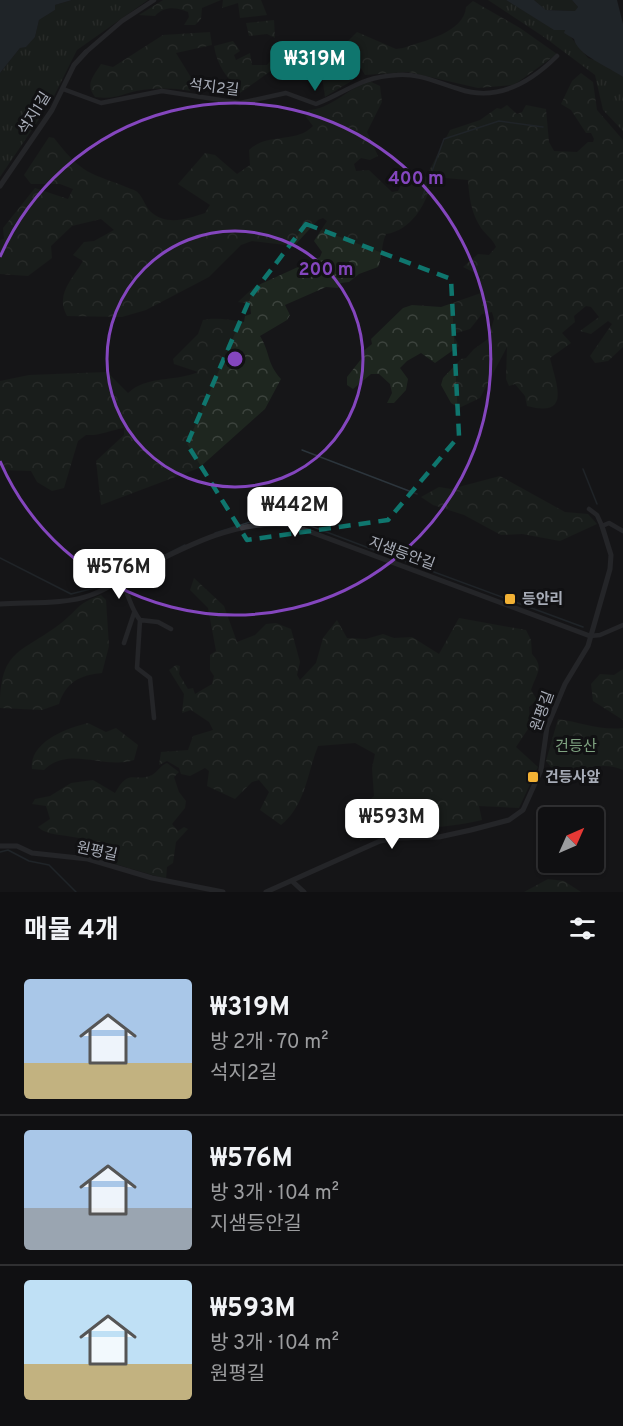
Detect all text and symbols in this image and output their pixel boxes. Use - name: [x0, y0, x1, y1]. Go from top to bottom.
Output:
- pin: ₩319M: [273, 41, 357, 92]
- text: ₩319M: [284, 47, 346, 73]
- street label: 석지2길: [188, 76, 240, 101]
- street label: 석지1길: [15, 89, 56, 139]
- text: 400 m: [388, 168, 444, 191]
- text: 200 m: [298, 259, 354, 282]
- centre of rings: [225, 349, 245, 369]
- pin: ₩442M: [253, 487, 337, 538]
- text: ₩442M: [261, 493, 329, 519]
- street label: 지샘등안길: [366, 534, 437, 575]
- pin: ₩576M: [77, 549, 161, 600]
- text: ₩576M: [87, 555, 151, 581]
- place label: 등안리: [522, 591, 563, 610]
- marker: 등안리: [503, 592, 517, 606]
- street label: 원평길: [527, 689, 559, 734]
- park label: 건등산: [555, 738, 597, 757]
- place label: 건등사앞: [545, 769, 600, 788]
- marker: 건등사앞: [526, 770, 540, 784]
- pin: ₩593M: [350, 799, 434, 850]
- text: ₩593M: [359, 805, 425, 831]
- north arrow: [538, 807, 604, 873]
- map controls: [538, 807, 604, 873]
- street label: 원평길: [74, 839, 119, 866]
- icon: filters: [566, 912, 599, 945]
- text: 매물 4개: [24, 915, 119, 948]
- text: ₩319M: [210, 992, 290, 1025]
- icon: home: [72, 1003, 144, 1075]
- text: 방 2개 · 70 m²: [210, 1030, 328, 1056]
- text: 석지2길: [210, 1061, 277, 1087]
- text: ₩576M: [210, 1143, 293, 1176]
- icon: home: [72, 1154, 144, 1226]
- text: 방 3개 · 104 m²: [210, 1181, 339, 1207]
- text: 지샘등안길: [210, 1212, 302, 1238]
- text: ₩593M: [210, 1293, 296, 1326]
- icon: home: [72, 1304, 144, 1376]
- text: 방 3개 · 104 m²: [210, 1331, 339, 1357]
- text: 원평길: [210, 1362, 265, 1388]

